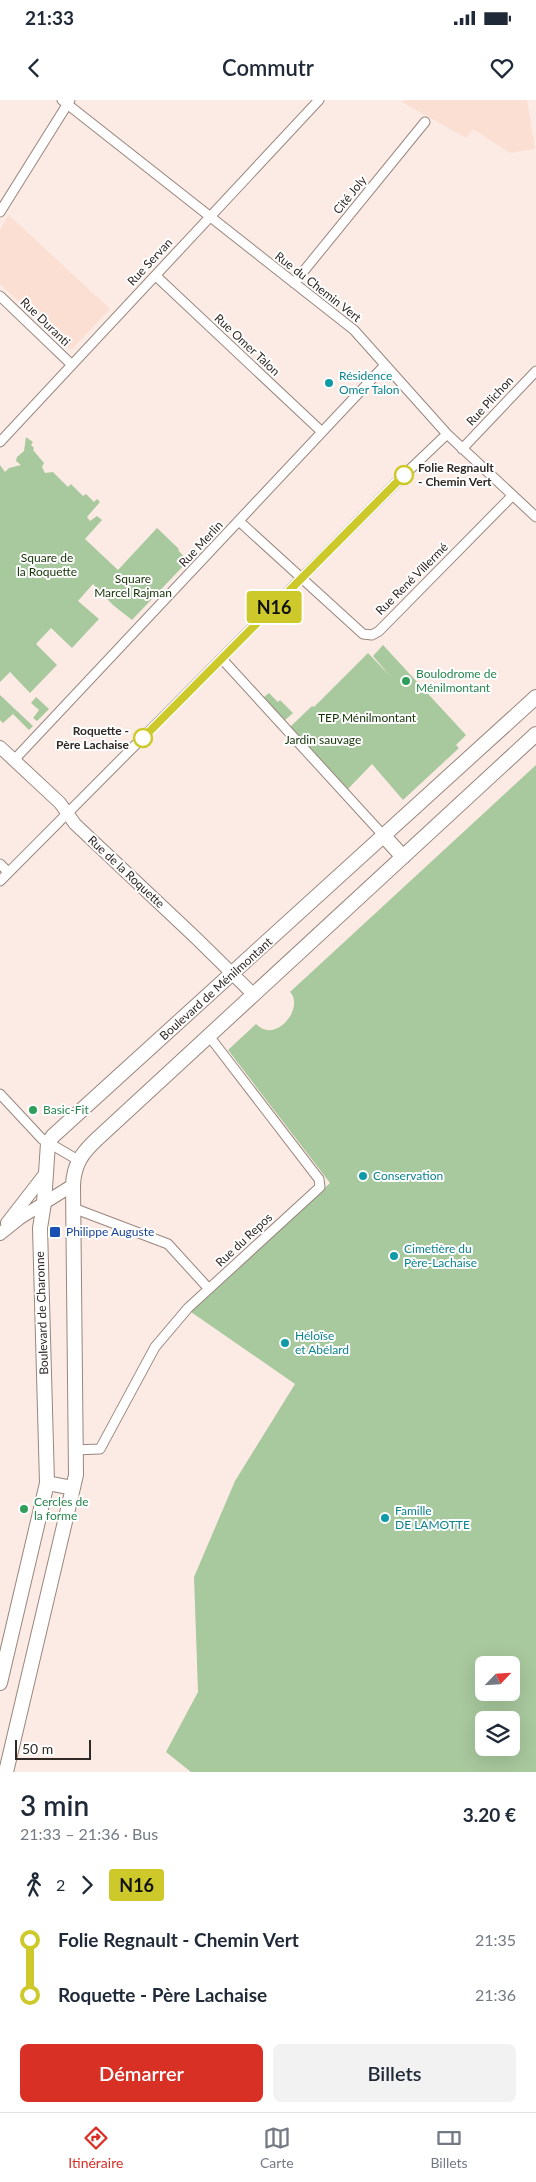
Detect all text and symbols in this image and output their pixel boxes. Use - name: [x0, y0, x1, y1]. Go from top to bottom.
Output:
- text: 21:33: [25, 6, 74, 29]
- icon: back: [20, 54, 48, 82]
- text: Commutr: [222, 54, 314, 81]
- icon: heart: [488, 54, 516, 82]
- street label: Cité Joly: [330, 172, 370, 217]
- street label: Rue Servan: [124, 235, 175, 288]
- street label: Rue du Chemin Vert: [272, 248, 365, 325]
- street label: Rue Duranti: [17, 294, 73, 349]
- street label: Rue Omer Talon: [212, 311, 283, 379]
- place label: Résidence Omer Talon: [339, 368, 400, 397]
- street label: Rue Plichon: [463, 373, 516, 429]
- marker: Résidence Omer Talon: [323, 377, 335, 389]
- place label: Folie Regnault - Chemin Vert: [418, 460, 494, 489]
- marker: Folie Regnault - Chemin Vert: [394, 465, 414, 485]
- street label: Rue Merlin: [176, 518, 226, 570]
- street label: Rue René Villermé: [372, 539, 451, 618]
- park label: Square de la Roquette: [17, 550, 77, 579]
- park label: Square Marcel Rajman: [94, 571, 172, 600]
- line badge: N16: [245, 591, 303, 623]
- text: N16: [257, 596, 291, 618]
- place label: Boulodrome de Ménilmontant: [416, 666, 497, 695]
- marker: Boulodrome de Ménilmontant: [400, 675, 412, 687]
- park label: TEP Ménilmontant: [318, 710, 417, 725]
- place label: Roquette - Père Lachaise: [56, 723, 130, 752]
- marker: Roquette - Père Lachaise: [133, 728, 153, 748]
- park label: Jardin sauvage: [285, 732, 361, 747]
- street label: Rue de la Roquette: [85, 832, 168, 911]
- street label: Boulevard de Ménilmontant: [156, 934, 276, 1043]
- place label: Basic-Fit: [43, 1102, 89, 1117]
- marker: Basic-Fit: [27, 1104, 39, 1116]
- place label: Conservation: [373, 1168, 443, 1183]
- marker: Conservation: [357, 1170, 369, 1182]
- street label: Rue du Repos: [212, 1210, 275, 1270]
- place label: Philippe Auguste: [66, 1224, 154, 1239]
- marker: Philippe Auguste: [48, 1225, 62, 1239]
- place label: Cimetière du Père-Lachaise: [404, 1241, 477, 1270]
- marker: Cimetière du Père-Lachaise: [388, 1250, 400, 1262]
- street label: Boulevard de Charonne: [32, 1251, 51, 1375]
- place label: Héloïse et Abélard: [295, 1328, 349, 1357]
- marker: Héloïse et Abélard: [279, 1337, 291, 1349]
- place label: Cercles de la forme: [34, 1494, 89, 1523]
- marker: Cercles de la forme: [18, 1503, 30, 1515]
- place label: Famille DE LAMOTTE: [395, 1503, 470, 1532]
- marker: Famille DE LAMOTTE: [379, 1512, 391, 1524]
- north arrow: [475, 1656, 520, 1701]
- map controls: [475, 1656, 520, 1756]
- button: layers: [475, 1711, 520, 1756]
- scale bar: [15, 1737, 91, 1760]
- text: 50 m: [22, 1740, 53, 1757]
- text: 3 min: [20, 1788, 89, 1822]
- text: 3.20 €: [463, 1803, 516, 1826]
- text: 21:33 – 21:36 · Bus: [20, 1824, 158, 1843]
- icon: walk: [20, 1871, 48, 1899]
- icon: forward: [73, 1871, 101, 1899]
- text: N16: [119, 1874, 154, 1896]
- text: 2: [56, 1875, 65, 1894]
- text: Folie Regnault - Chemin Vert: [58, 1928, 299, 1951]
- text: 21:35: [475, 1930, 516, 1949]
- text: Roquette - Père Lachaise: [58, 1983, 267, 2006]
- text: 21:36: [475, 1985, 516, 2004]
- button: Démarrer: [20, 2044, 263, 2102]
- button: Billets: [273, 2044, 516, 2102]
- tab: Itinéraire: [68, 2124, 123, 2171]
- tab: Carte: [260, 2124, 294, 2171]
- tab: Billets: [430, 2124, 468, 2171]

